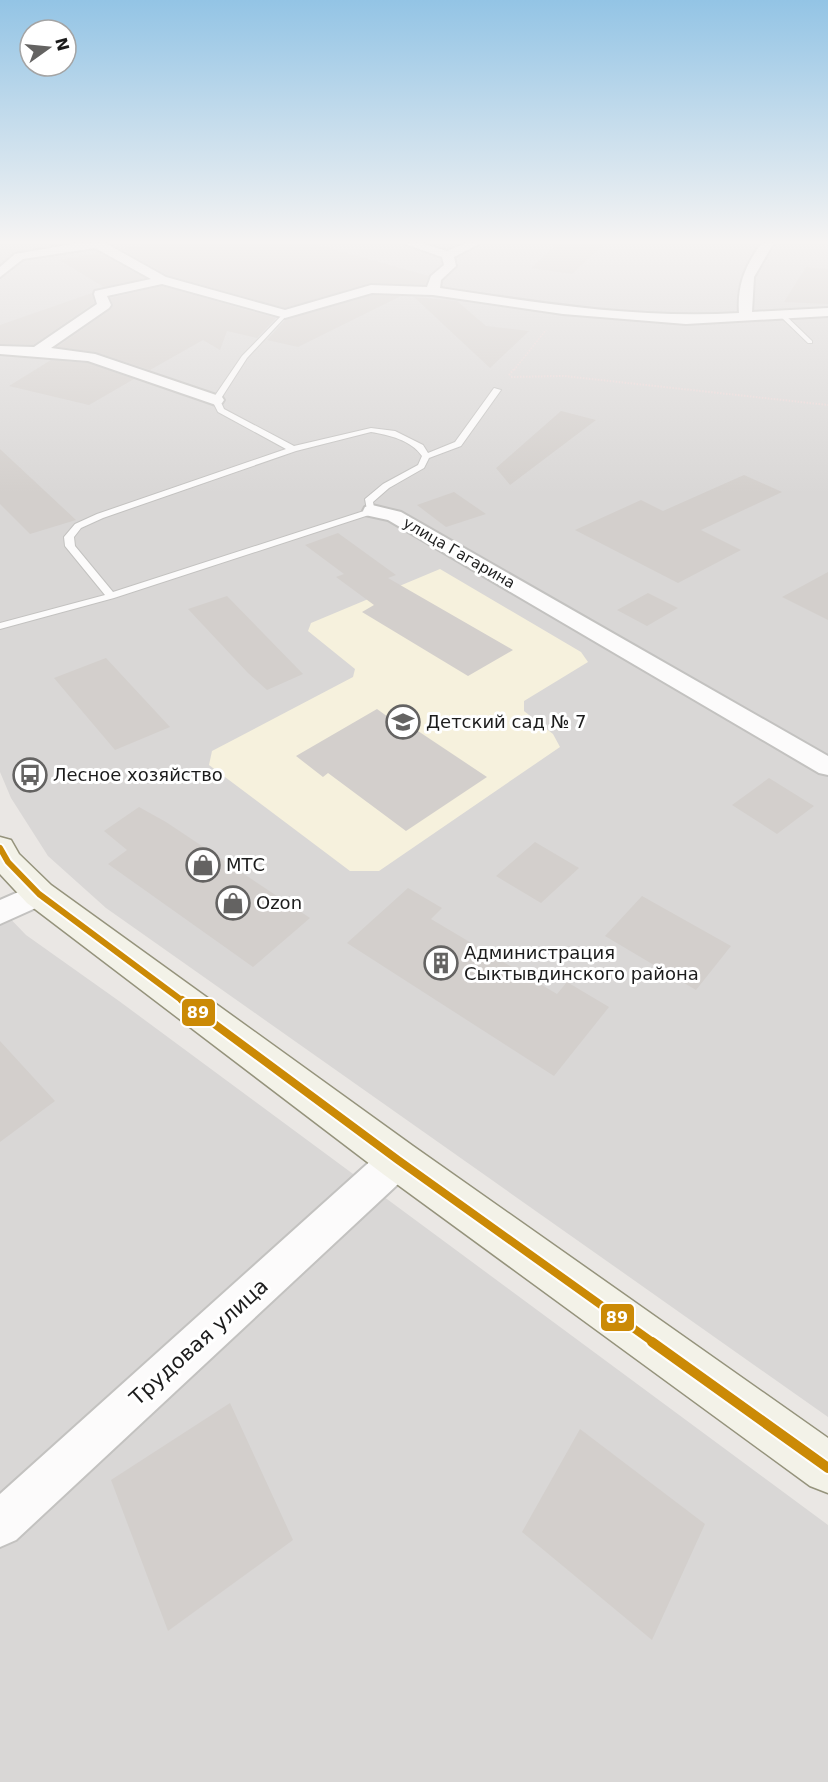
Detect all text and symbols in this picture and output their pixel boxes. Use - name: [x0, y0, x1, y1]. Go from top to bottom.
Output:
- north arrow: [18, 18, 78, 78]
- text: N: [51, 35, 73, 53]
- street label: улица Гагарина: [400, 514, 518, 592]
- school or university icon: Детский сад № 7: [385, 704, 421, 740]
- place label: Детский сад № 7: [426, 711, 587, 732]
- bus stop icon: Лесное хозяйство: [12, 757, 48, 793]
- place label: Лесное хозяйство: [53, 764, 223, 785]
- shop icon: МТС: [185, 847, 221, 883]
- place label: МТС: [226, 854, 265, 875]
- shop icon: Ozon: [215, 885, 251, 921]
- place label: Ozon: [256, 892, 302, 913]
- place label: Администрация Сыктывдинского района: [464, 942, 699, 984]
- building icon: Администрация Сыктывдинского района: [423, 945, 459, 981]
- line badge: 89: [181, 998, 216, 1027]
- text: 89: [187, 1003, 209, 1022]
- street label: Трудовая улица: [124, 1274, 273, 1411]
- line badge: 89: [600, 1303, 635, 1332]
- text: 89: [606, 1308, 628, 1327]

